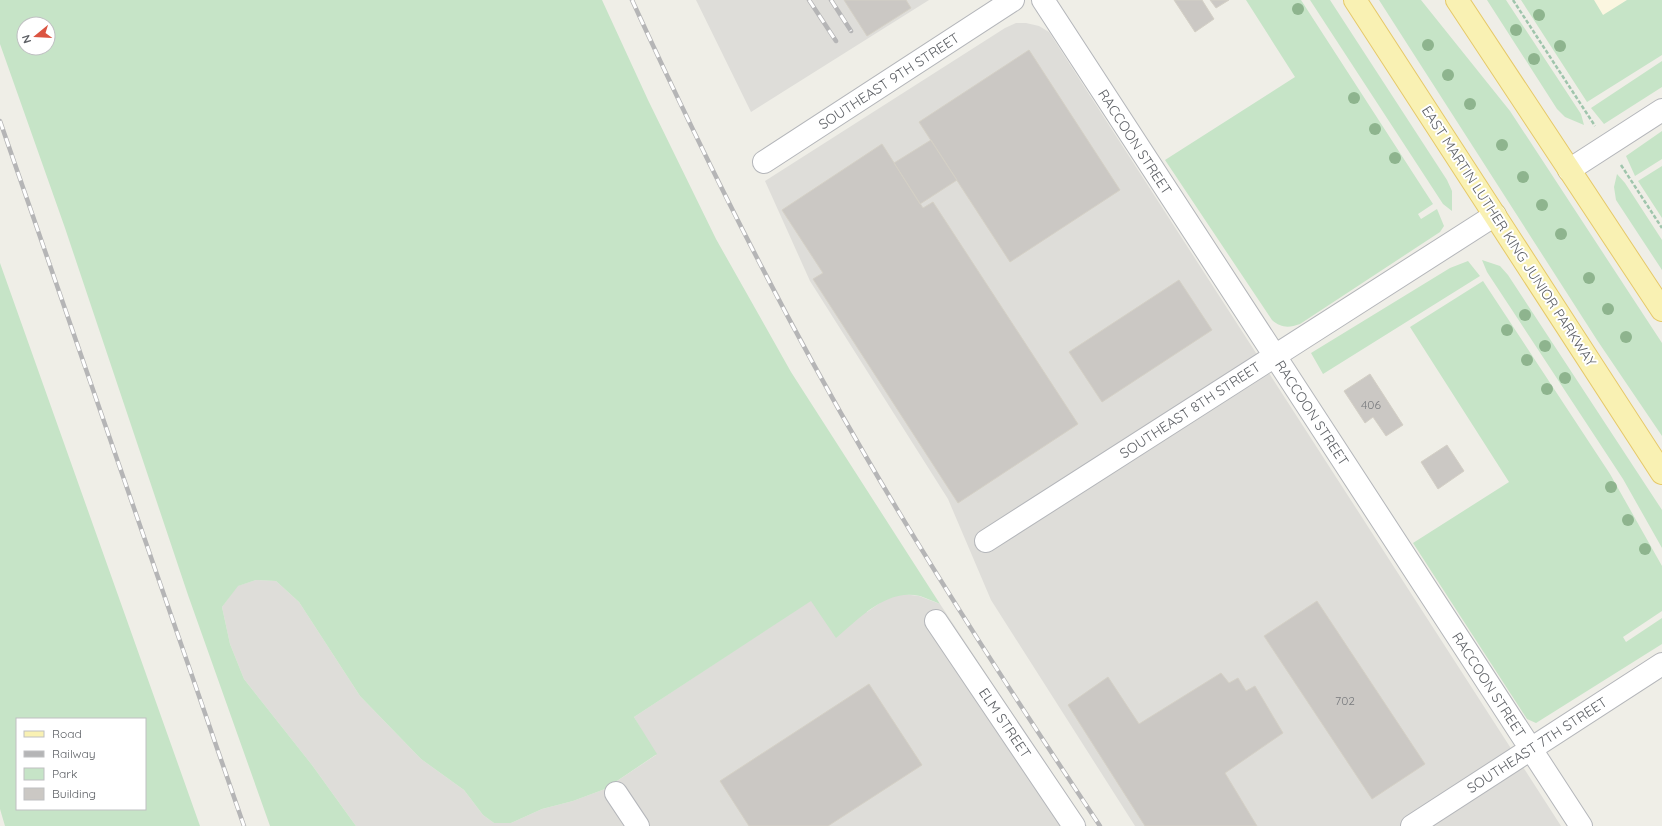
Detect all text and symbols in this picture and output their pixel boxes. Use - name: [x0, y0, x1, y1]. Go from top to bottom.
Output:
- north arrow: [16, 16, 56, 56]
- street label: SOUTHEAST 9TH STREET: [815, 29, 963, 133]
- text: N: [19, 33, 34, 45]
- street label: RACCOON STREET: [1094, 86, 1176, 198]
- street label: EAST MARTIN LUTHER KING JUNIOR PARKWAY: [1418, 102, 1600, 370]
- street label: RACCOON STREET: [1271, 357, 1353, 469]
- street label: SOUTHEAST 8TH STREET: [1116, 358, 1264, 462]
- house number: 406: [1361, 397, 1382, 412]
- street label: RACCOON STREET: [1448, 629, 1530, 741]
- street label: ELM STREET: [975, 684, 1035, 762]
- house number: 702: [1335, 693, 1355, 708]
- street label: SOUTHEAST 7TH STREET: [1463, 693, 1611, 797]
- legend: [16, 718, 146, 810]
- text: Road: [52, 726, 82, 741]
- text: Railway: [52, 746, 96, 761]
- text: Park: [52, 766, 77, 781]
- text: Building: [52, 786, 96, 801]

